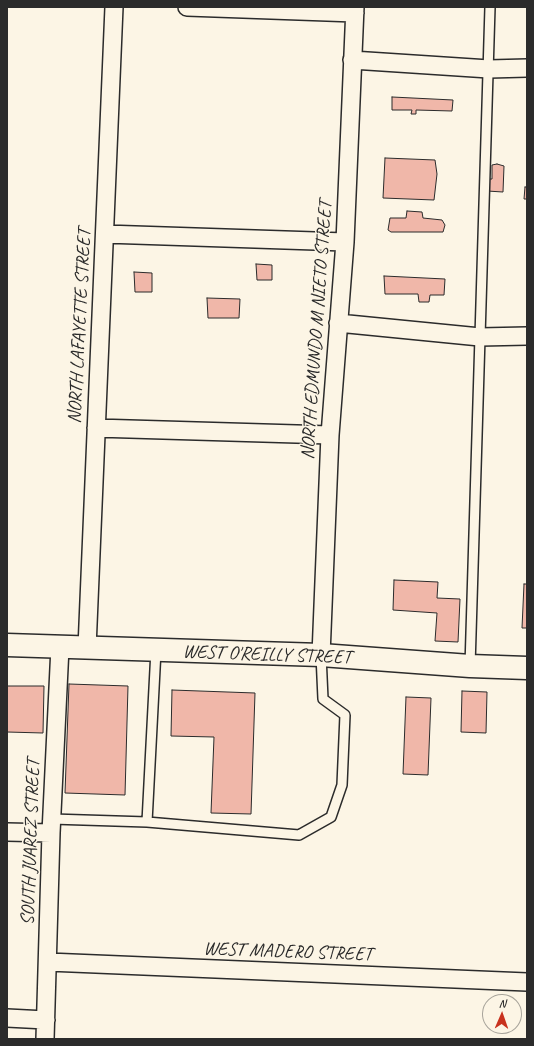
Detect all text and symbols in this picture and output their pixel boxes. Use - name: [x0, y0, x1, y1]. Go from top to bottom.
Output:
- street label: NORTH EDMUNDO M NIETO STREET: [297, 200, 337, 460]
- street label: NORTH LAFAYETTE STREET: [64, 228, 96, 424]
- street label: WEST O'REILLY STREET: [182, 641, 352, 669]
- street label: SOUTH JUAREZ STREET: [17, 758, 45, 926]
- street label: WEST MADERO STREET: [203, 938, 373, 966]
- north arrow: [482, 994, 522, 1034]
- text: N: [499, 996, 506, 1010]

